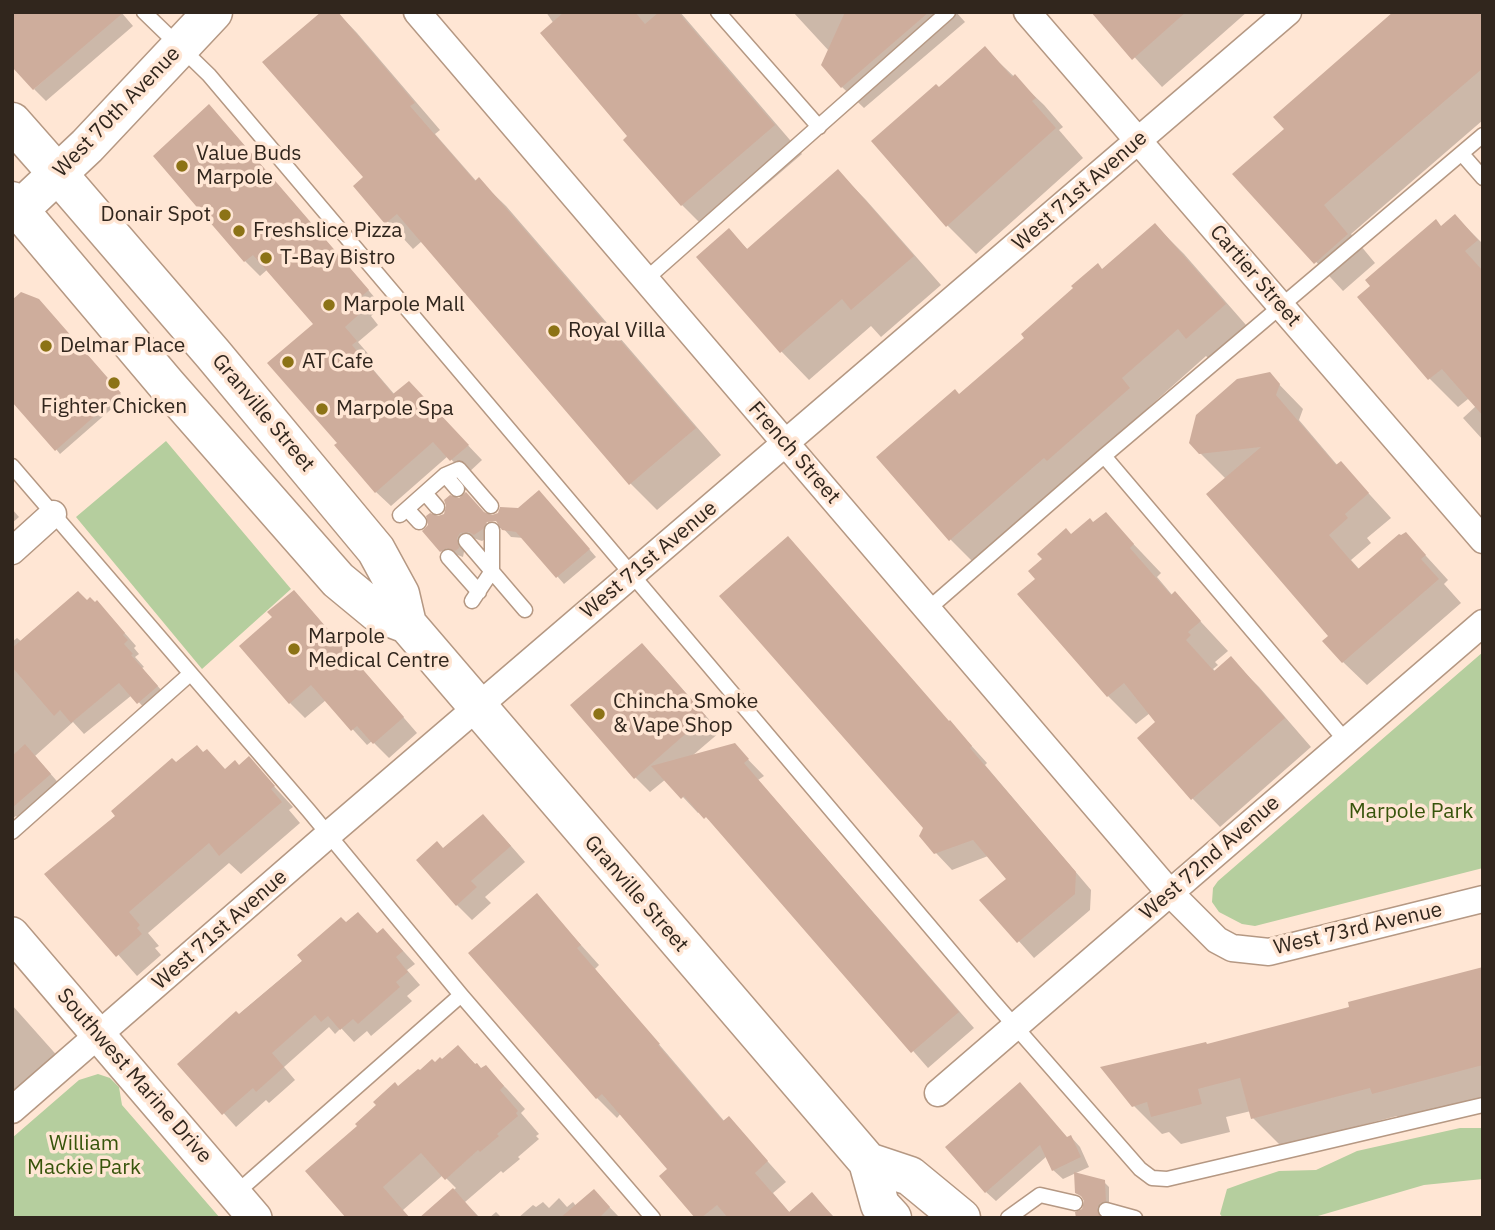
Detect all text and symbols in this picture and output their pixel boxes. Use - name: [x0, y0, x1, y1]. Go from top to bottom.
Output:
- street label: West 70th Avenue: [48, 41, 186, 183]
- street label: West 71st Avenue: [1008, 126, 1152, 256]
- place label: Value Buds Marpole: [196, 141, 302, 191]
- marker: Value Buds Marpole: [174, 158, 190, 174]
- place label: Donair Spot: [101, 202, 211, 228]
- marker: Donair Spot: [217, 207, 233, 223]
- place label: Freshslice Pizza: [253, 218, 402, 244]
- street label: Cartier Street: [1204, 220, 1306, 332]
- marker: Freshslice Pizza: [231, 223, 247, 239]
- place label: T-Bay Bistro: [280, 245, 395, 271]
- marker: T-Bay Bistro: [258, 250, 274, 266]
- place label: Marpole Mall: [343, 292, 465, 318]
- marker: Marpole Mall: [321, 297, 337, 313]
- place label: Royal Villa: [568, 318, 665, 344]
- marker: Royal Villa: [546, 323, 562, 339]
- place label: Delmar Place: [60, 333, 185, 359]
- marker: Delmar Place: [38, 338, 54, 354]
- street label: Granville Street: [206, 349, 320, 477]
- place label: AT Cafe: [302, 349, 374, 375]
- marker: AT Cafe: [280, 354, 296, 370]
- marker: Fighter Chicken: [106, 375, 122, 391]
- place label: Fighter Chicken: [41, 394, 187, 420]
- place label: Marpole Spa: [336, 396, 454, 422]
- street label: French Street: [743, 397, 845, 509]
- marker: Marpole Spa: [314, 401, 330, 417]
- street label: West 71st Avenue: [576, 496, 722, 624]
- place label: Marpole Medical Centre: [308, 624, 449, 674]
- marker: Marpole Medical Centre: [286, 641, 302, 657]
- place label: Chincha Smoke & Vape Shop: [613, 689, 758, 739]
- marker: Chincha Smoke & Vape Shop: [591, 706, 607, 722]
- street label: West 72nd Avenue: [1135, 791, 1285, 925]
- park label: Marpole Park: [1349, 799, 1473, 825]
- street label: Granville Street: [579, 831, 693, 957]
- street label: West 71st Avenue: [148, 865, 292, 995]
- street label: West 73rd Avenue: [1271, 897, 1445, 961]
- street label: Southwest Marine Drive: [51, 983, 217, 1169]
- park label: William Mackie Park: [27, 1131, 141, 1181]

